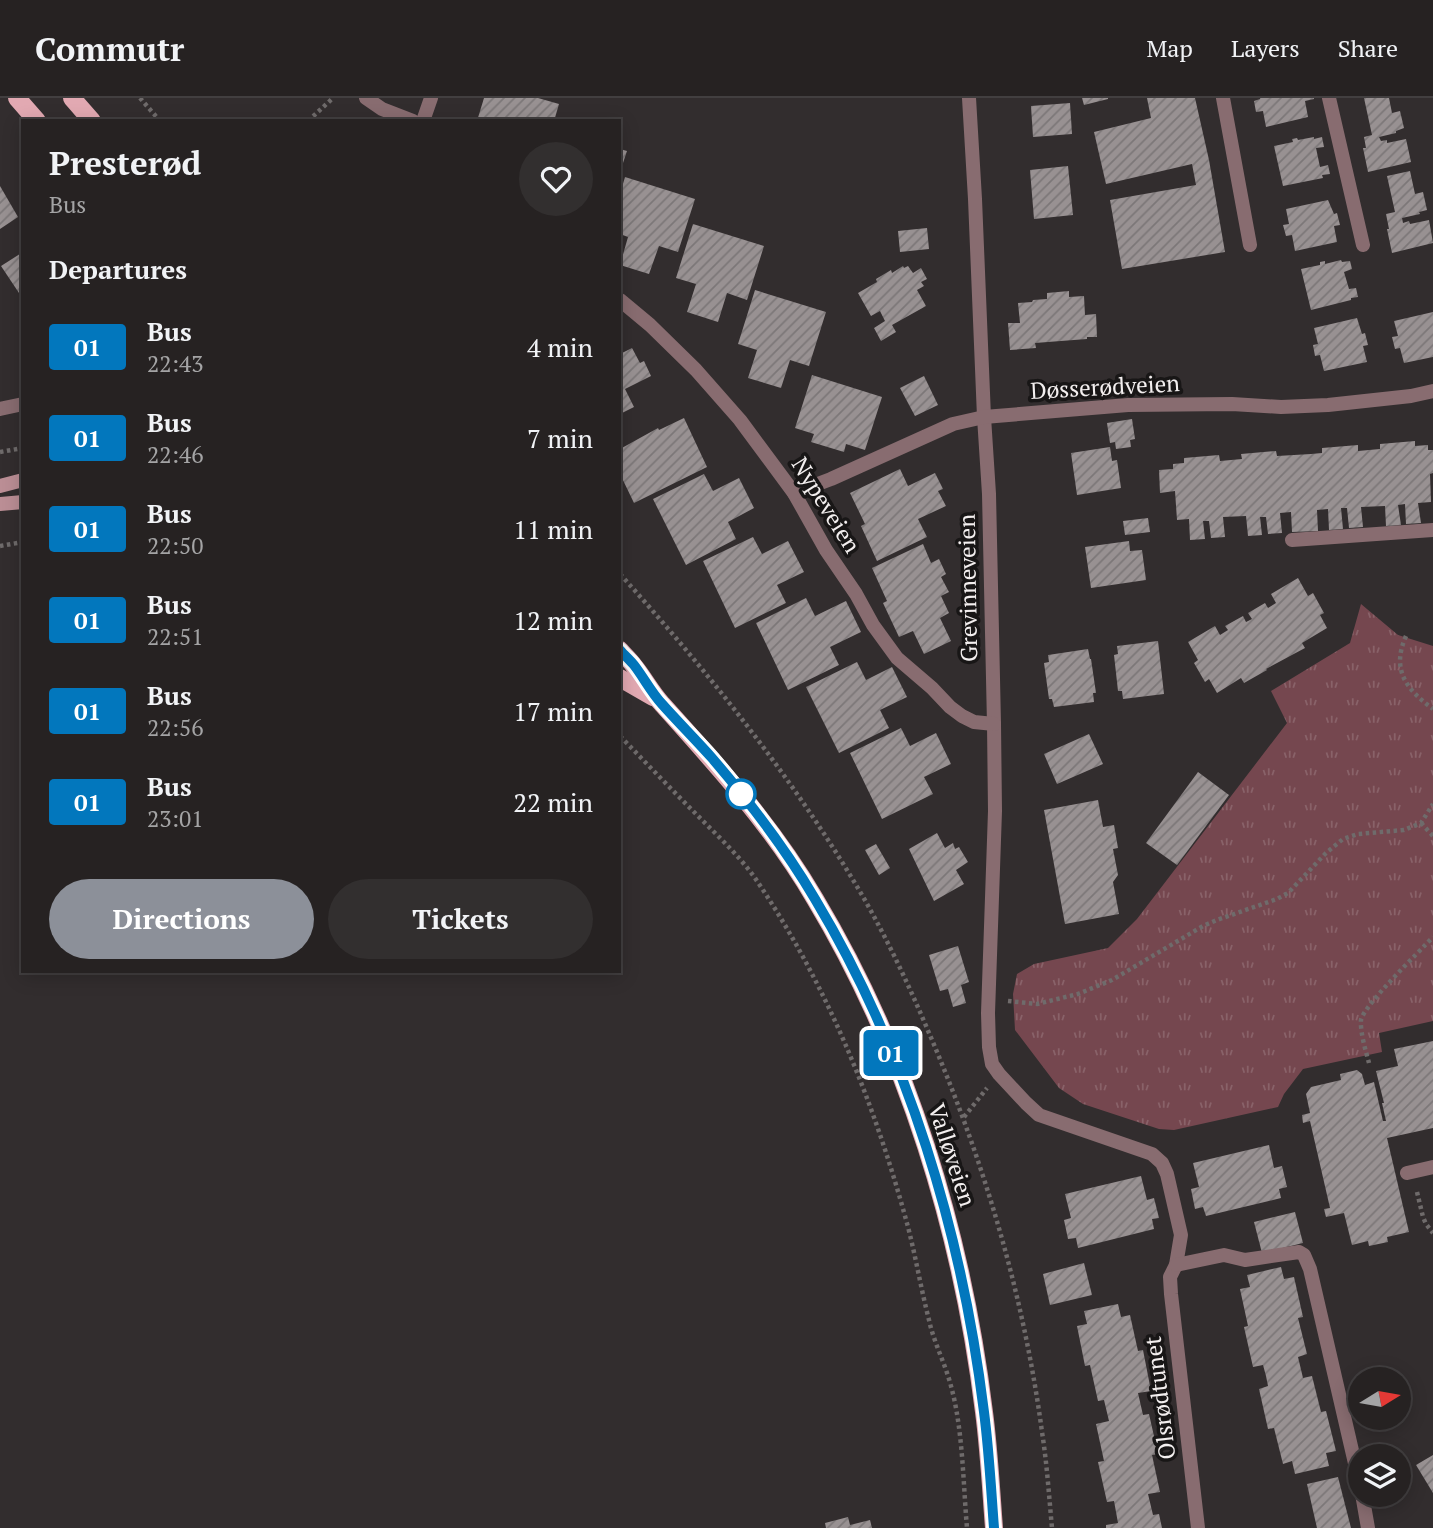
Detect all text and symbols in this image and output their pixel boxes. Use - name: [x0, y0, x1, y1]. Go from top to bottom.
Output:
- text: Commutr: [35, 27, 184, 70]
- text: Map: [1146, 32, 1193, 64]
- text: Layers: [1231, 32, 1300, 64]
- text: Share: [1338, 32, 1398, 64]
- text: Presterød: [49, 141, 201, 184]
- button: heart: [519, 142, 593, 216]
- text: Bus: [49, 189, 86, 220]
- text: Departures: [49, 252, 187, 286]
- text: Bus: [147, 314, 192, 348]
- text: 4 min: [527, 330, 593, 364]
- text: 01: [74, 331, 101, 363]
- text: 22:43: [147, 348, 204, 379]
- street label: Døsserødveien: [1029, 367, 1181, 406]
- text: Bus: [147, 405, 192, 439]
- text: 7 min: [527, 421, 593, 455]
- text: 01: [74, 422, 101, 454]
- text: 22:46: [147, 439, 204, 470]
- street label: Nypeveien: [785, 451, 868, 559]
- text: Bus: [147, 496, 192, 530]
- text: 11 min: [513, 512, 593, 546]
- text: 01: [74, 513, 101, 545]
- street label: Grevinneveien: [951, 513, 984, 662]
- text: 22:50: [147, 530, 204, 561]
- text: Bus: [147, 587, 192, 621]
- text: 12 min: [513, 603, 593, 637]
- text: 01: [74, 604, 101, 636]
- text: 22:51: [147, 621, 204, 652]
- text: Bus: [147, 678, 192, 712]
- text: 17 min: [513, 694, 593, 728]
- text: 01: [74, 695, 101, 727]
- text: 22:56: [147, 712, 204, 743]
- text: Bus: [147, 769, 192, 803]
- unlabelled marker: [726, 779, 756, 809]
- text: 22 min: [513, 785, 593, 819]
- text: 01: [74, 786, 101, 818]
- text: 23:01: [147, 803, 204, 834]
- button: Directions: [49, 879, 314, 959]
- button: Tickets: [328, 879, 593, 959]
- line badge: 01: [860, 1030, 922, 1076]
- text: 01: [877, 1037, 905, 1069]
- street label: Valløveien: [921, 1099, 984, 1211]
- street label: Olsrødtunet: [1137, 1334, 1182, 1461]
- north arrow: [1348, 1367, 1410, 1430]
- map controls: [1348, 1367, 1411, 1507]
- button: layers: [1348, 1444, 1411, 1507]

